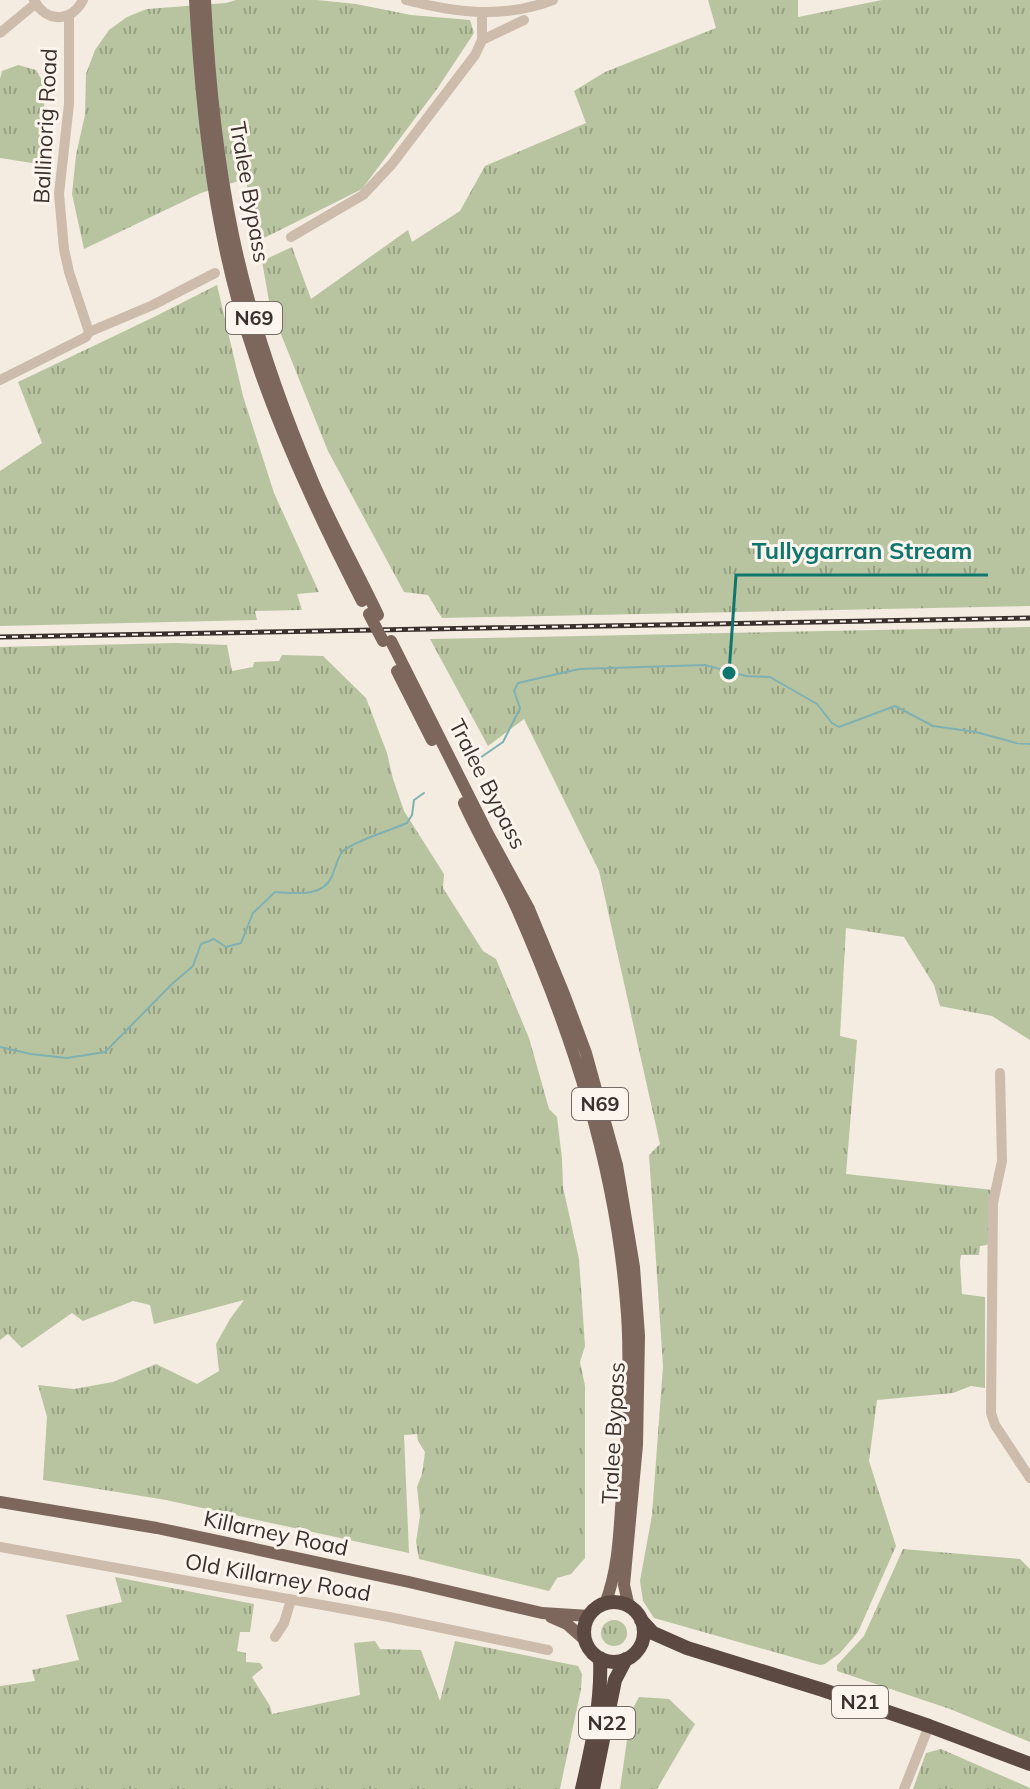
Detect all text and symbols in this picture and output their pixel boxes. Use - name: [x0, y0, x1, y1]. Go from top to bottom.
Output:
- street label: Ballinorig Road: [27, 48, 63, 204]
- street label: Tralee Bypass: [224, 119, 276, 265]
- road number: N69: [226, 302, 282, 334]
- callout: Tullygarran Stream: [736, 527, 988, 575]
- text: Tullygarran Stream: [752, 535, 972, 565]
- street label: Tralee Bypass: [443, 714, 533, 854]
- road number: N69: [572, 1088, 628, 1120]
- street label: Tralee Bypass: [595, 1361, 631, 1505]
- street label: Killarney Road: [201, 1504, 351, 1562]
- street label: Old Killarney Road: [183, 1547, 373, 1607]
- road number: N21: [832, 1686, 888, 1718]
- road number: N22: [579, 1707, 635, 1739]

